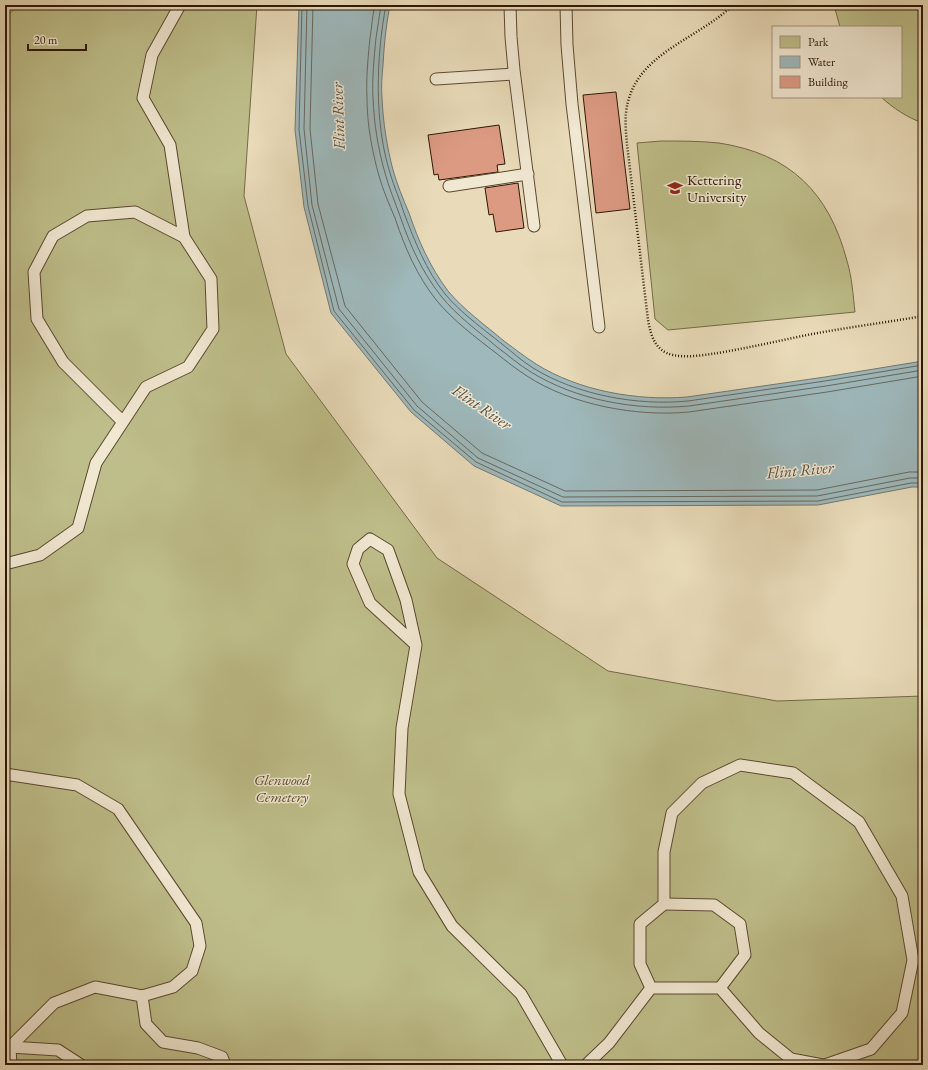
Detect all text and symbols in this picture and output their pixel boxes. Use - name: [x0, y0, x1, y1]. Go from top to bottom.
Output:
- scale bar: [28, 26, 86, 52]
- legend: [772, 26, 902, 98]
- text: 20 m: [34, 32, 58, 48]
- text: Park: [808, 34, 829, 50]
- text: Water: [808, 54, 835, 70]
- text: Building: [808, 74, 849, 90]
- water label: Flint River: [326, 81, 350, 151]
- place label: Kettering University: [687, 170, 747, 206]
- school or university icon: Kettering University: [666, 179, 684, 197]
- water label: Flint River: [447, 379, 517, 435]
- water label: Flint River: [765, 457, 835, 483]
- park label: Glenwood Cemetery: [254, 770, 310, 806]

